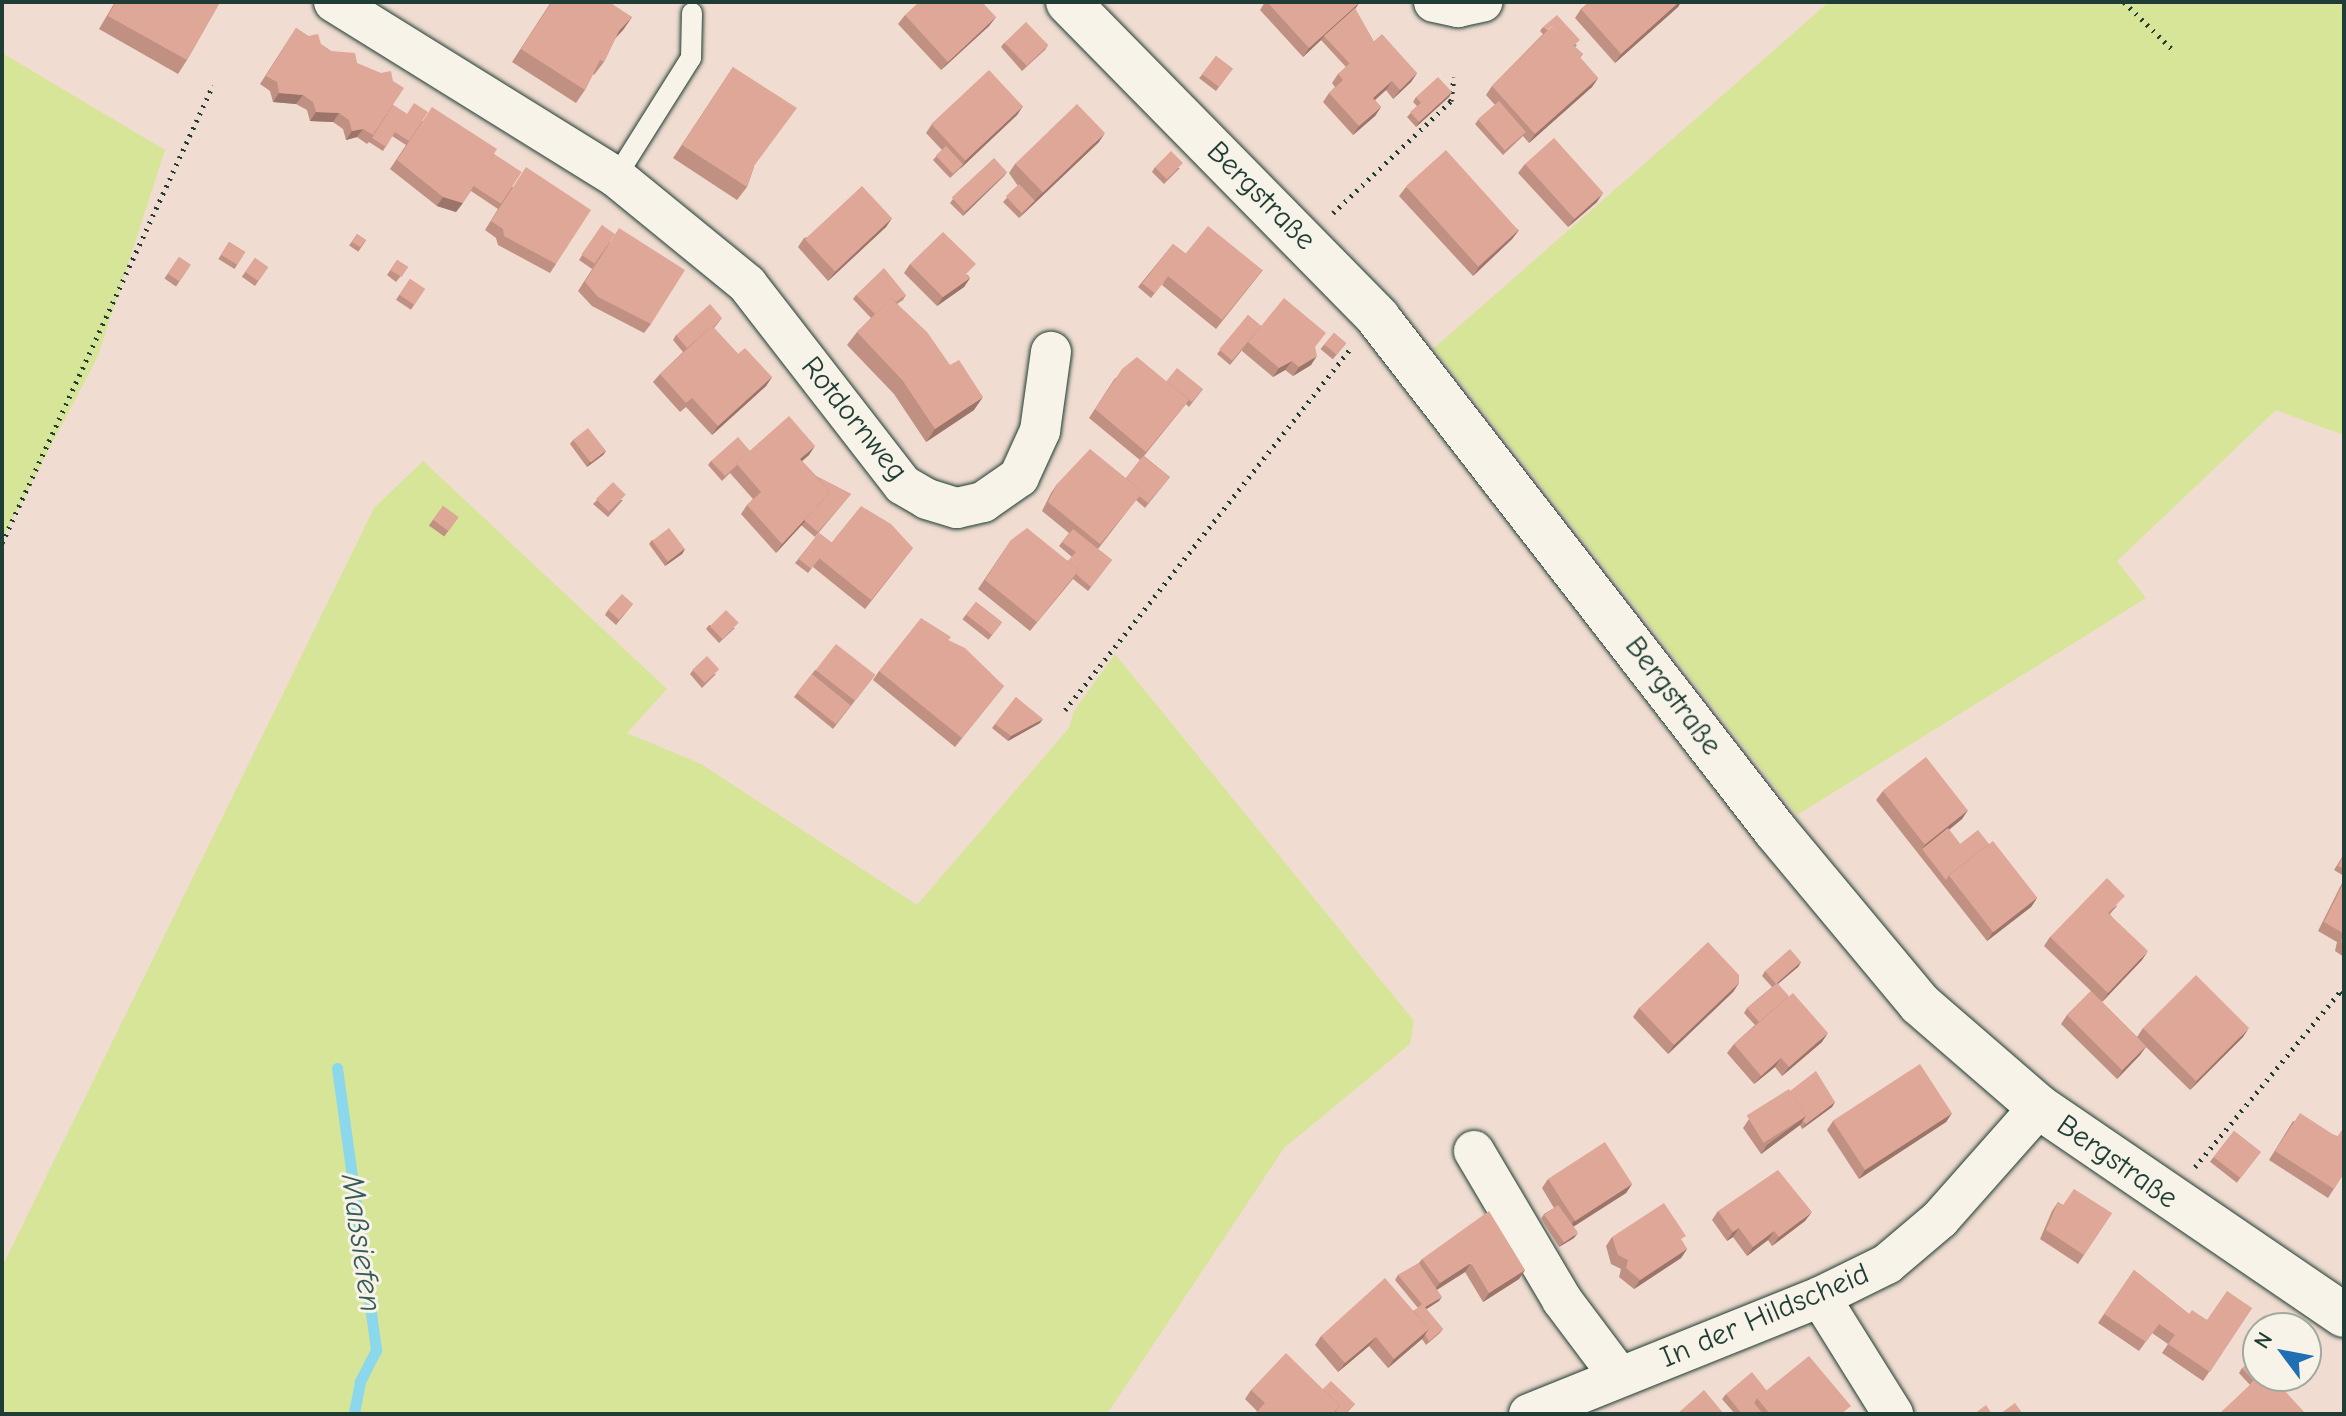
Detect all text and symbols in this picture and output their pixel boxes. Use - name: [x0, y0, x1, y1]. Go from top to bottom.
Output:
- street label: Bergstraße: [1199, 134, 1323, 258]
- street label: Rotdornweg: [793, 350, 915, 488]
- street label: Bergstraße: [1617, 630, 1729, 762]
- street label: Bergstraße: [2050, 1107, 2184, 1217]
- water label: Maßsiefen: [332, 1172, 390, 1314]
- street label: In der Hildscheid: [1655, 1256, 1875, 1376]
- north arrow: [2242, 1312, 2322, 1392]
- text: N: [2249, 1327, 2278, 1353]

